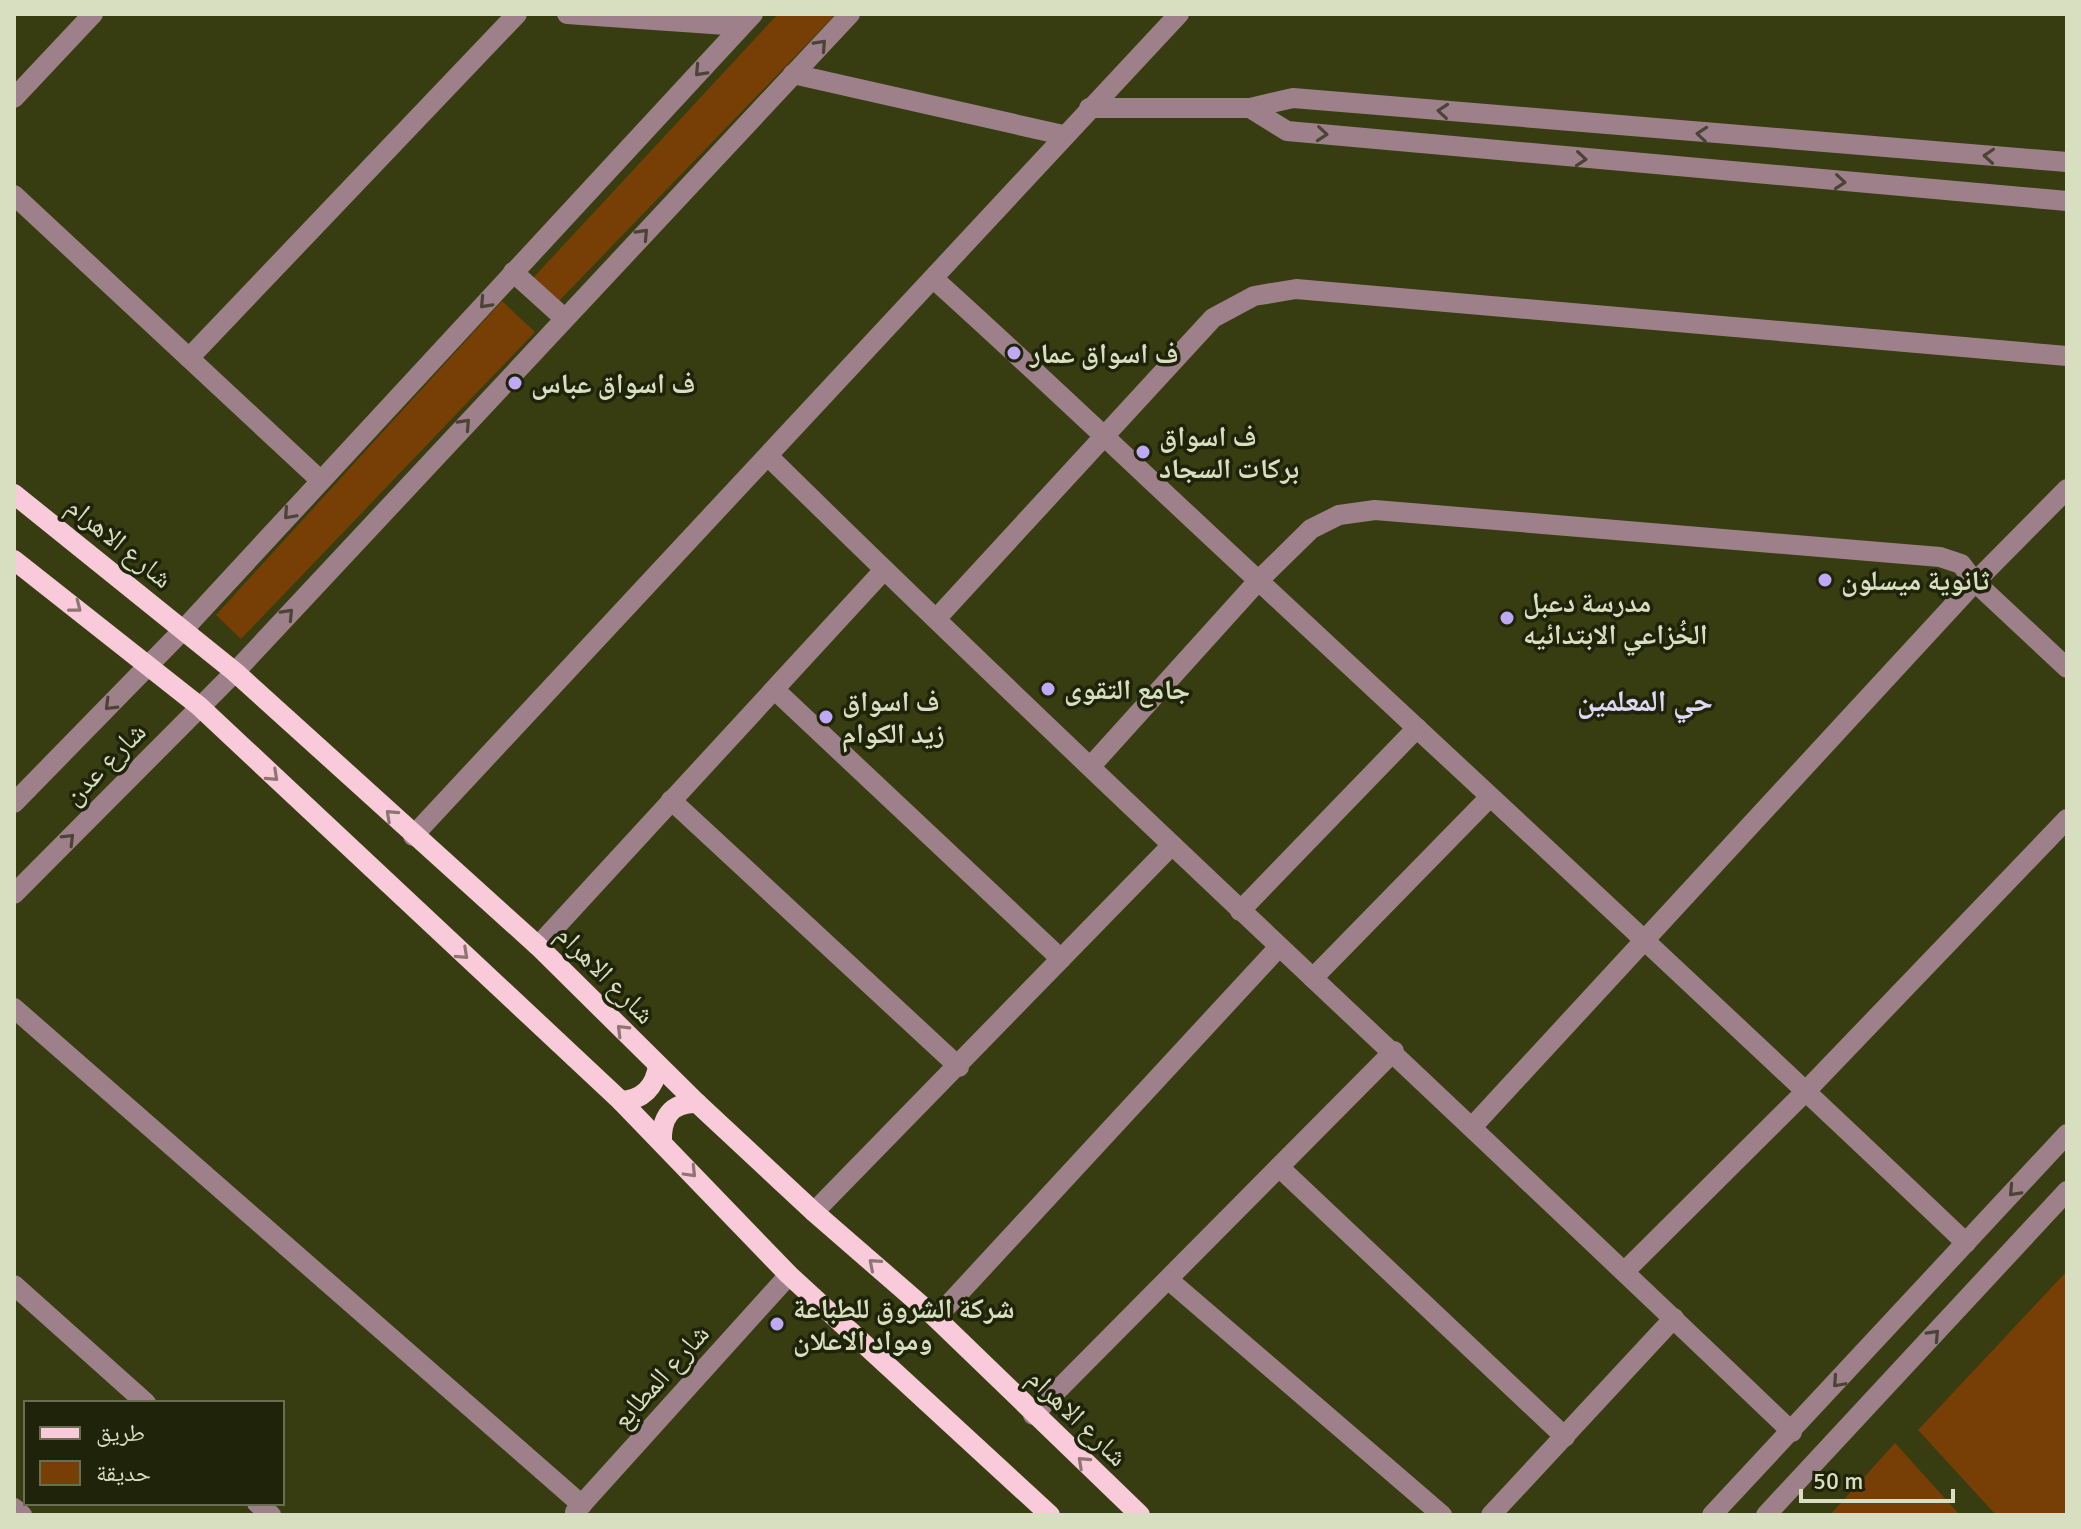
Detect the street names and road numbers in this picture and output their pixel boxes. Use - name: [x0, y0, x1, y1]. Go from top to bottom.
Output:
- street label: شارع الاهرام: [59, 490, 179, 597]
- street label: شارع عدن: [56, 715, 153, 812]
- street label: شارع الاهرام: [548, 918, 662, 1032]
- street label: شارع المطابع: [605, 1317, 717, 1436]
- street label: شارع الاهرام: [1019, 1362, 1135, 1475]

